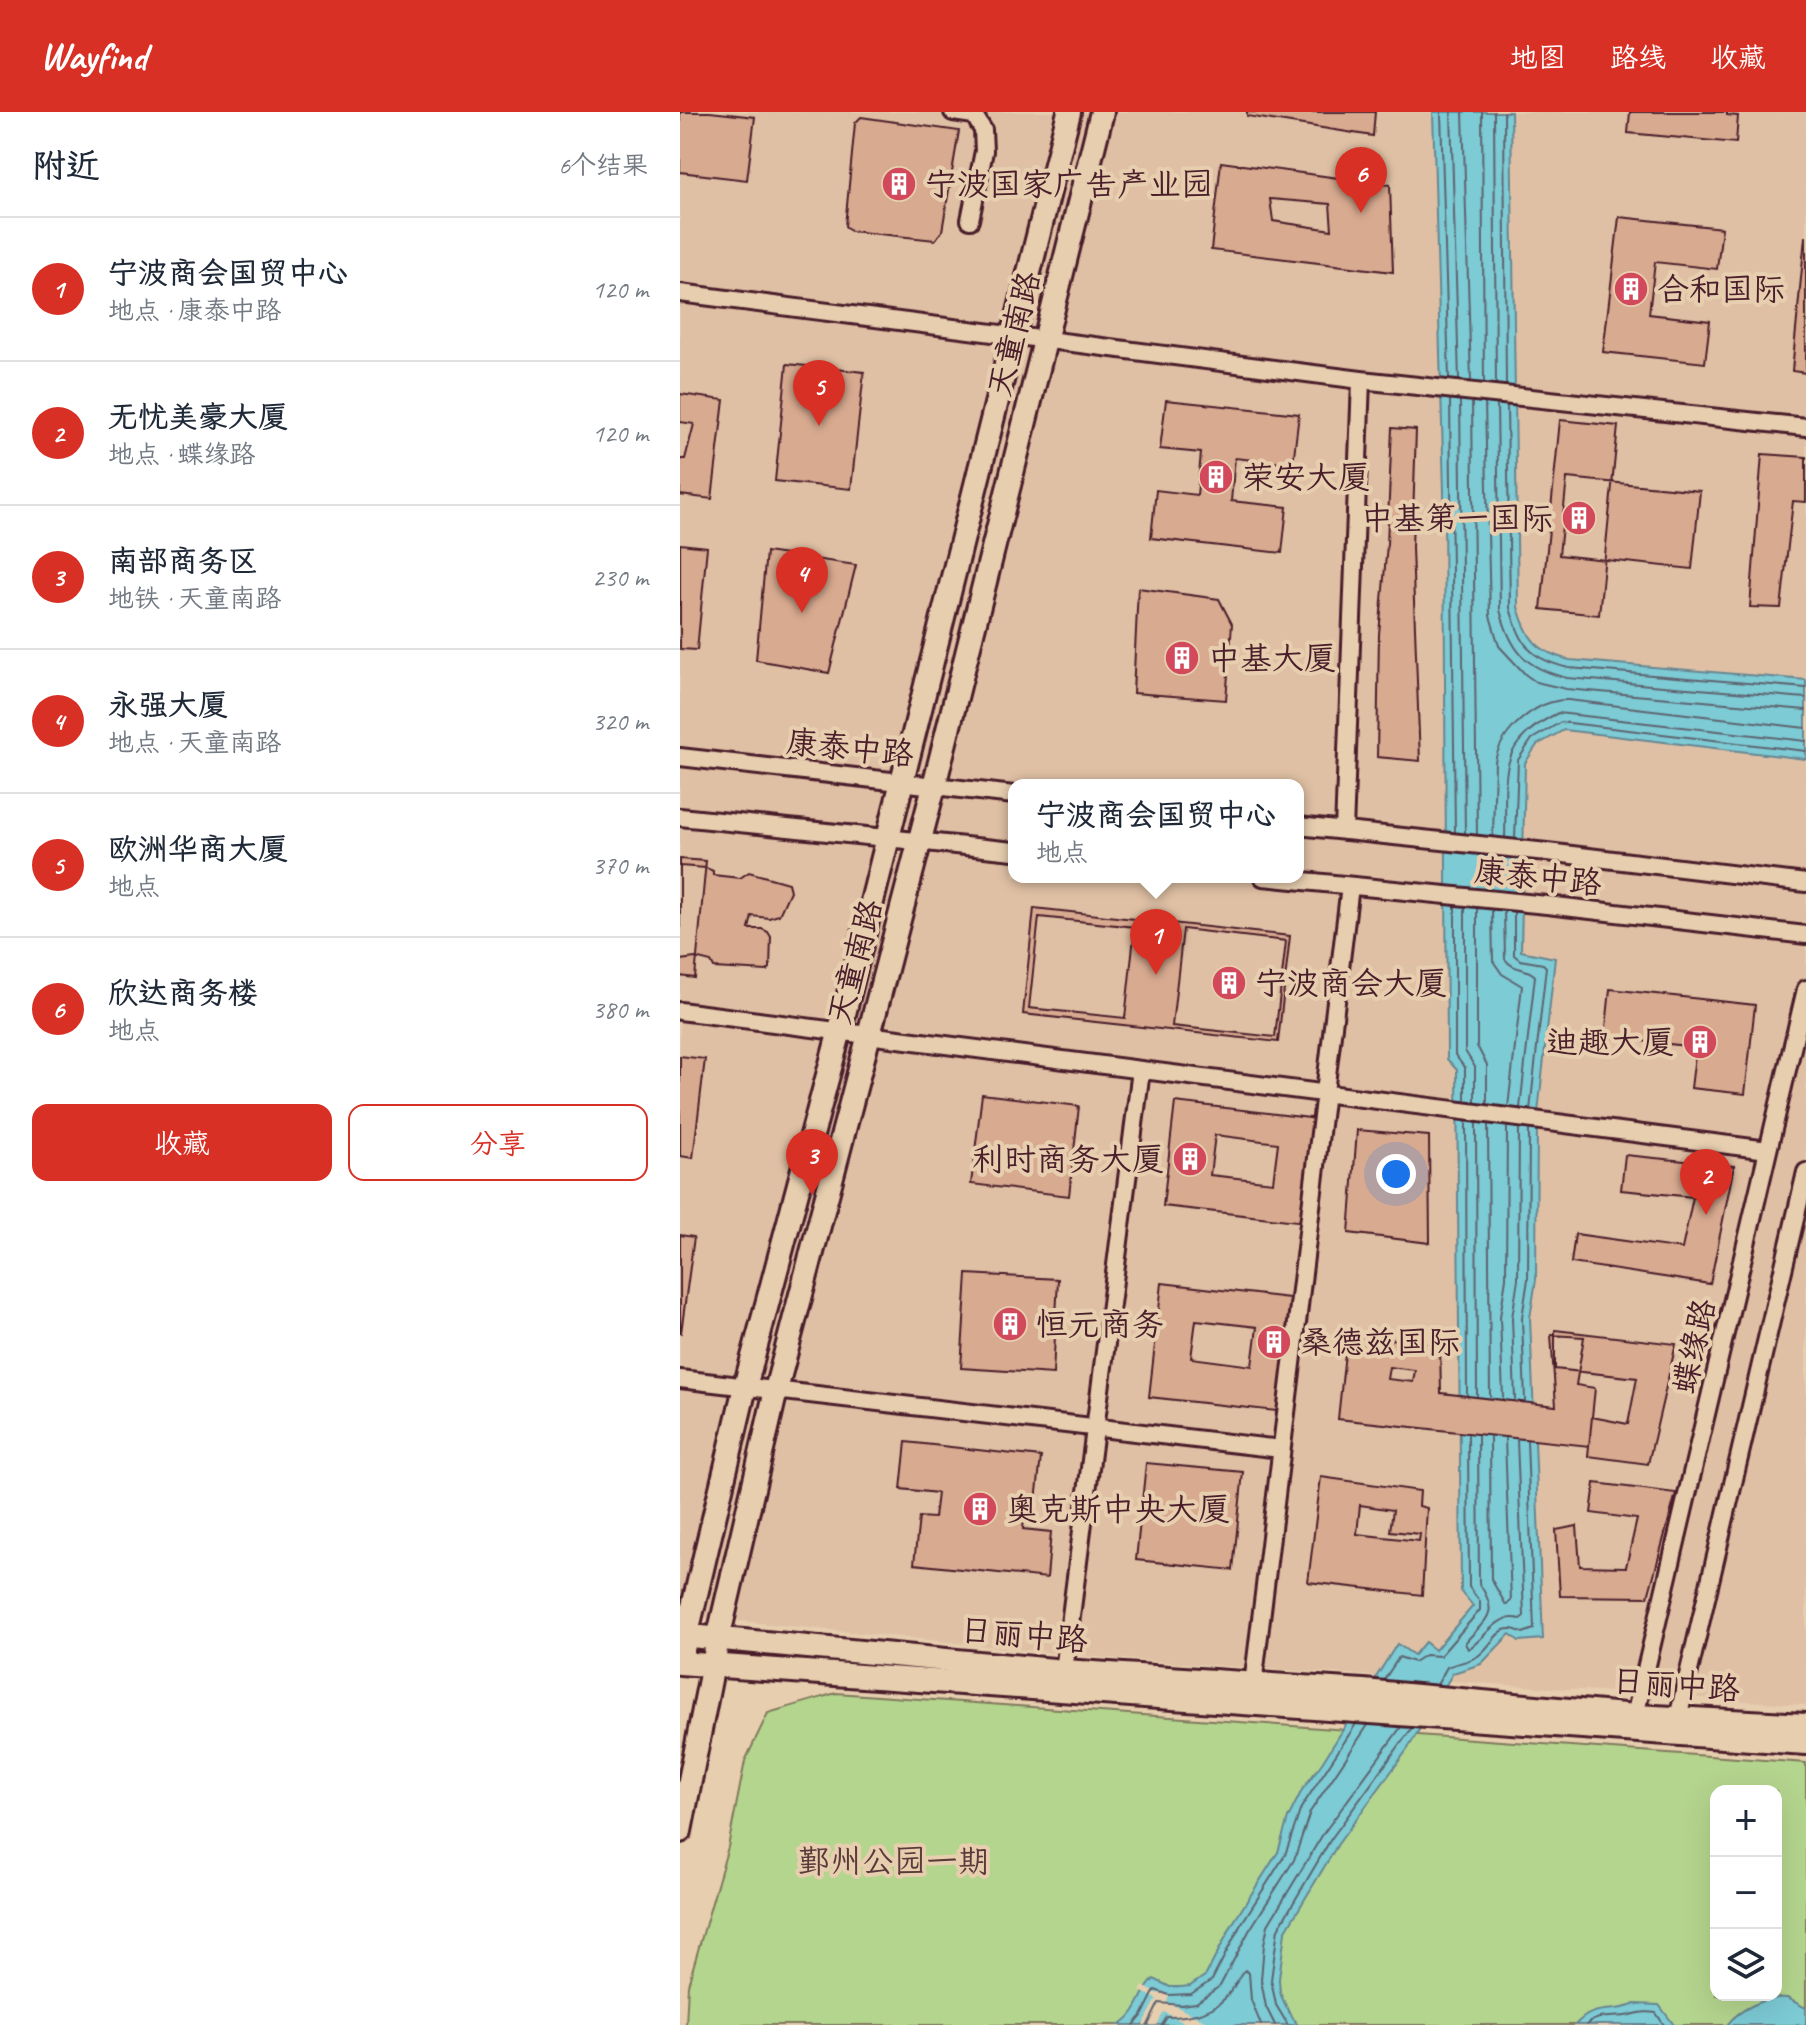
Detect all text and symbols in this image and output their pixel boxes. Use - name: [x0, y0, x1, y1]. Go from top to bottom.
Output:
- text: Wayfind: [40, 33, 147, 80]
- text: 地图: [1510, 40, 1566, 75]
- text: 路线: [1610, 40, 1666, 75]
- text: 收藏: [1710, 40, 1766, 75]
- text: 附近: [32, 144, 100, 187]
- pin: 6: [1335, 147, 1387, 213]
- text: 6个结果: [558, 149, 648, 182]
- place label: 宁波国家广告产业园: [925, 164, 1213, 205]
- building icon: 宁波国家广告产业园: [880, 165, 918, 203]
- text: 宁波商会国贸中心: [108, 254, 348, 292]
- street label: 天童南路: [979, 267, 1049, 401]
- place label: 合和国际: [1657, 269, 1785, 310]
- building icon: 合和国际: [1612, 270, 1650, 308]
- text: 1: [52, 273, 64, 306]
- text: 120 m: [592, 273, 648, 306]
- text: 地点 · 康泰中路: [108, 294, 281, 327]
- pin: 5: [793, 360, 845, 426]
- text: 无忧美豪大厦: [108, 398, 288, 436]
- text: 2: [52, 417, 64, 450]
- text: 120 m: [592, 417, 648, 450]
- text: 地点 · 蝶缘路: [108, 438, 255, 471]
- place label: 荣安大厦: [1242, 457, 1370, 498]
- building icon: 荣安大厦: [1197, 458, 1235, 496]
- place label: 中基第一国际: [1361, 498, 1553, 539]
- building icon: 中基第一国际: [1560, 499, 1598, 537]
- text: 南部商务区: [108, 542, 258, 580]
- pin: 4: [776, 547, 828, 613]
- text: 3: [52, 561, 64, 594]
- text: 230 m: [592, 561, 648, 594]
- text: 地铁 · 天童南路: [108, 582, 281, 615]
- place label: 中基大厦: [1208, 638, 1336, 679]
- building icon: 中基大厦: [1163, 639, 1201, 677]
- text: 永强大厦: [108, 686, 228, 724]
- text: 4: [52, 705, 64, 738]
- text: 320 m: [592, 705, 648, 738]
- street label: 康泰中路: [784, 721, 916, 775]
- text: 地点 · 天童南路: [108, 726, 281, 759]
- popup: [1008, 779, 1304, 883]
- text: 宁波商会国贸中心: [1036, 796, 1276, 834]
- text: 欧洲华商大厦: [108, 830, 288, 868]
- text: 地点: [1036, 836, 1088, 869]
- text: 5: [52, 849, 64, 882]
- text: 370 m: [592, 849, 648, 882]
- street label: 康泰中路: [1472, 850, 1604, 904]
- text: 地点: [108, 870, 160, 903]
- street label: 天童南路: [819, 895, 891, 1029]
- pin: 1: [1130, 909, 1182, 975]
- place label: 宁波商会大厦: [1255, 963, 1447, 1004]
- building icon: 宁波商会大厦: [1210, 964, 1248, 1002]
- text: 欣达商务楼: [108, 974, 258, 1012]
- text: 6: [52, 993, 64, 1026]
- text: 380 m: [592, 993, 648, 1026]
- text: 地点: [108, 1014, 160, 1047]
- place label: 迪趣大厦: [1546, 1022, 1674, 1063]
- building icon: 迪趣大厦: [1681, 1023, 1719, 1061]
- button: 收藏: [32, 1104, 332, 1181]
- button: 分享: [348, 1104, 648, 1181]
- pin: 3: [786, 1129, 838, 1195]
- place label: 利时商务大厦: [972, 1139, 1164, 1180]
- building icon: 利时商务大厦: [1171, 1140, 1209, 1178]
- pin: 2: [1680, 1149, 1732, 1215]
- your location: [1376, 1154, 1416, 1194]
- street label: 蝶缘路: [1663, 1295, 1725, 1397]
- place label: 恒元商务: [1036, 1304, 1164, 1345]
- building icon: 恒元商务: [991, 1305, 1029, 1343]
- place label: 桑德兹国际: [1300, 1322, 1460, 1363]
- building icon: 桑德兹国际: [1255, 1323, 1293, 1361]
- place label: 奥克斯中央大厦: [1006, 1489, 1230, 1530]
- building icon: 奥克斯中央大厦: [961, 1490, 999, 1528]
- street label: 日丽中路: [958, 1609, 1090, 1661]
- street label: 日丽中路: [1611, 1660, 1741, 1710]
- map controls: [1710, 1785, 1782, 2001]
- button: +: [1710, 1785, 1782, 1857]
- park label: 鄞州公园一期: [798, 1841, 990, 1882]
- button: −: [1710, 1857, 1782, 1929]
- button: layers: [1710, 1929, 1782, 2001]

